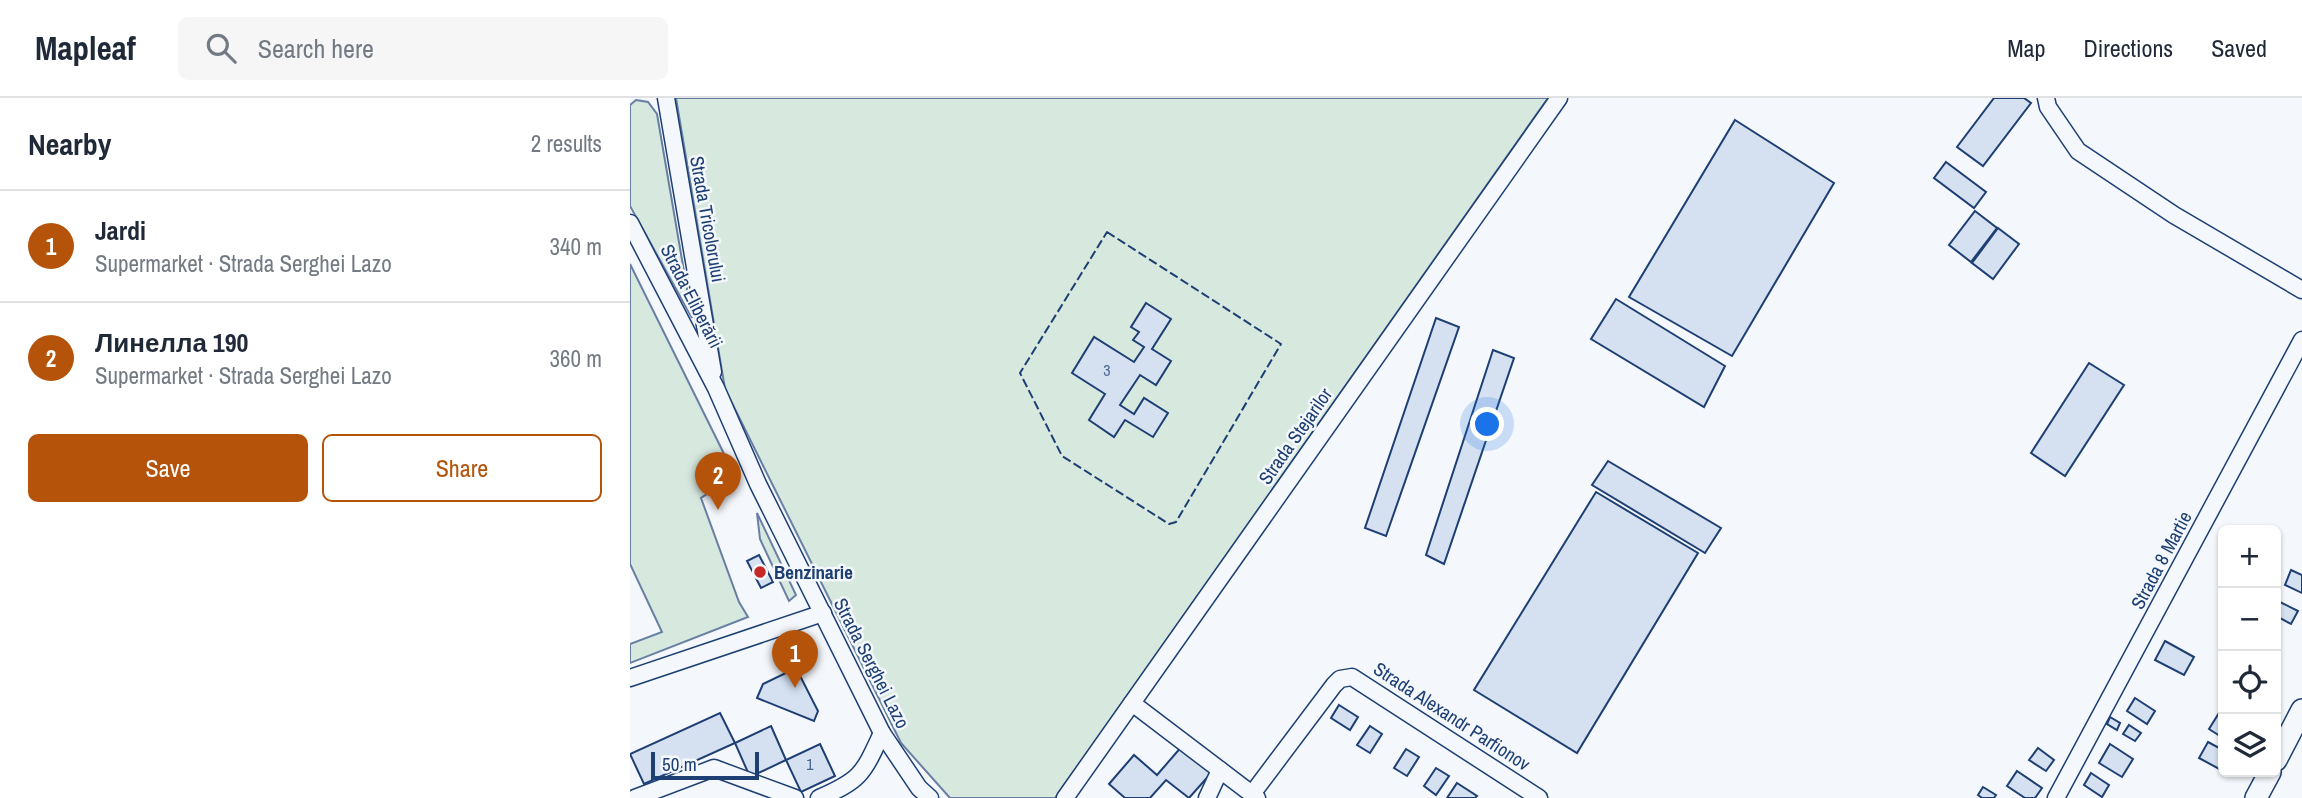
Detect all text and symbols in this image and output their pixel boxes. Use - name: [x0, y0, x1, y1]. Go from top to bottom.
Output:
- search box: [178, 17, 668, 80]
- text: Mapleaf: [35, 26, 136, 70]
- icon: search: [202, 29, 240, 67]
- text: Search here: [258, 31, 374, 66]
- text: Map: [2007, 32, 2045, 64]
- text: Directions: [2083, 32, 2173, 64]
- text: Saved: [2211, 32, 2267, 64]
- text: Nearby: [28, 124, 111, 164]
- text: 2 results: [531, 128, 602, 159]
- street label: Strada Tricolorului: [684, 154, 732, 284]
- text: Jardi: [95, 213, 146, 248]
- text: 1: [46, 231, 56, 262]
- text: 340 m: [550, 231, 602, 262]
- street label: Strada Eliberării: [655, 240, 729, 352]
- text: Supermarket · Strada Serghei Lazo: [95, 248, 392, 279]
- text: Линелла 190: [95, 325, 248, 360]
- text: 2: [46, 343, 56, 374]
- text: 360 m: [550, 343, 602, 374]
- house number: 3: [1103, 359, 1111, 381]
- text: Supermarket · Strada Serghei Lazo: [95, 360, 392, 391]
- street label: Strada Stejarilor: [1252, 382, 1338, 490]
- your location: [1470, 407, 1504, 441]
- button: Save: [28, 434, 308, 502]
- button: Share: [322, 434, 602, 502]
- pin: 2: [695, 452, 741, 510]
- street label: Strada 8 Martie: [2124, 506, 2198, 614]
- map controls: [2218, 525, 2281, 777]
- button: +: [2218, 525, 2281, 588]
- place label: Benzinarie: [774, 559, 853, 585]
- marker: Benzinarie: [752, 564, 768, 580]
- button: −: [2218, 588, 2281, 651]
- street label: Strada Serghei Lazo: [828, 593, 916, 733]
- pin: 1: [772, 630, 818, 688]
- button: locate: [2218, 651, 2281, 714]
- street label: Strada Alexandr Parfionov: [1369, 656, 1536, 777]
- button: layers: [2218, 714, 2281, 777]
- scale bar: [651, 749, 760, 781]
- text: 50 m: [662, 751, 697, 777]
- house number: 1: [806, 753, 814, 775]

